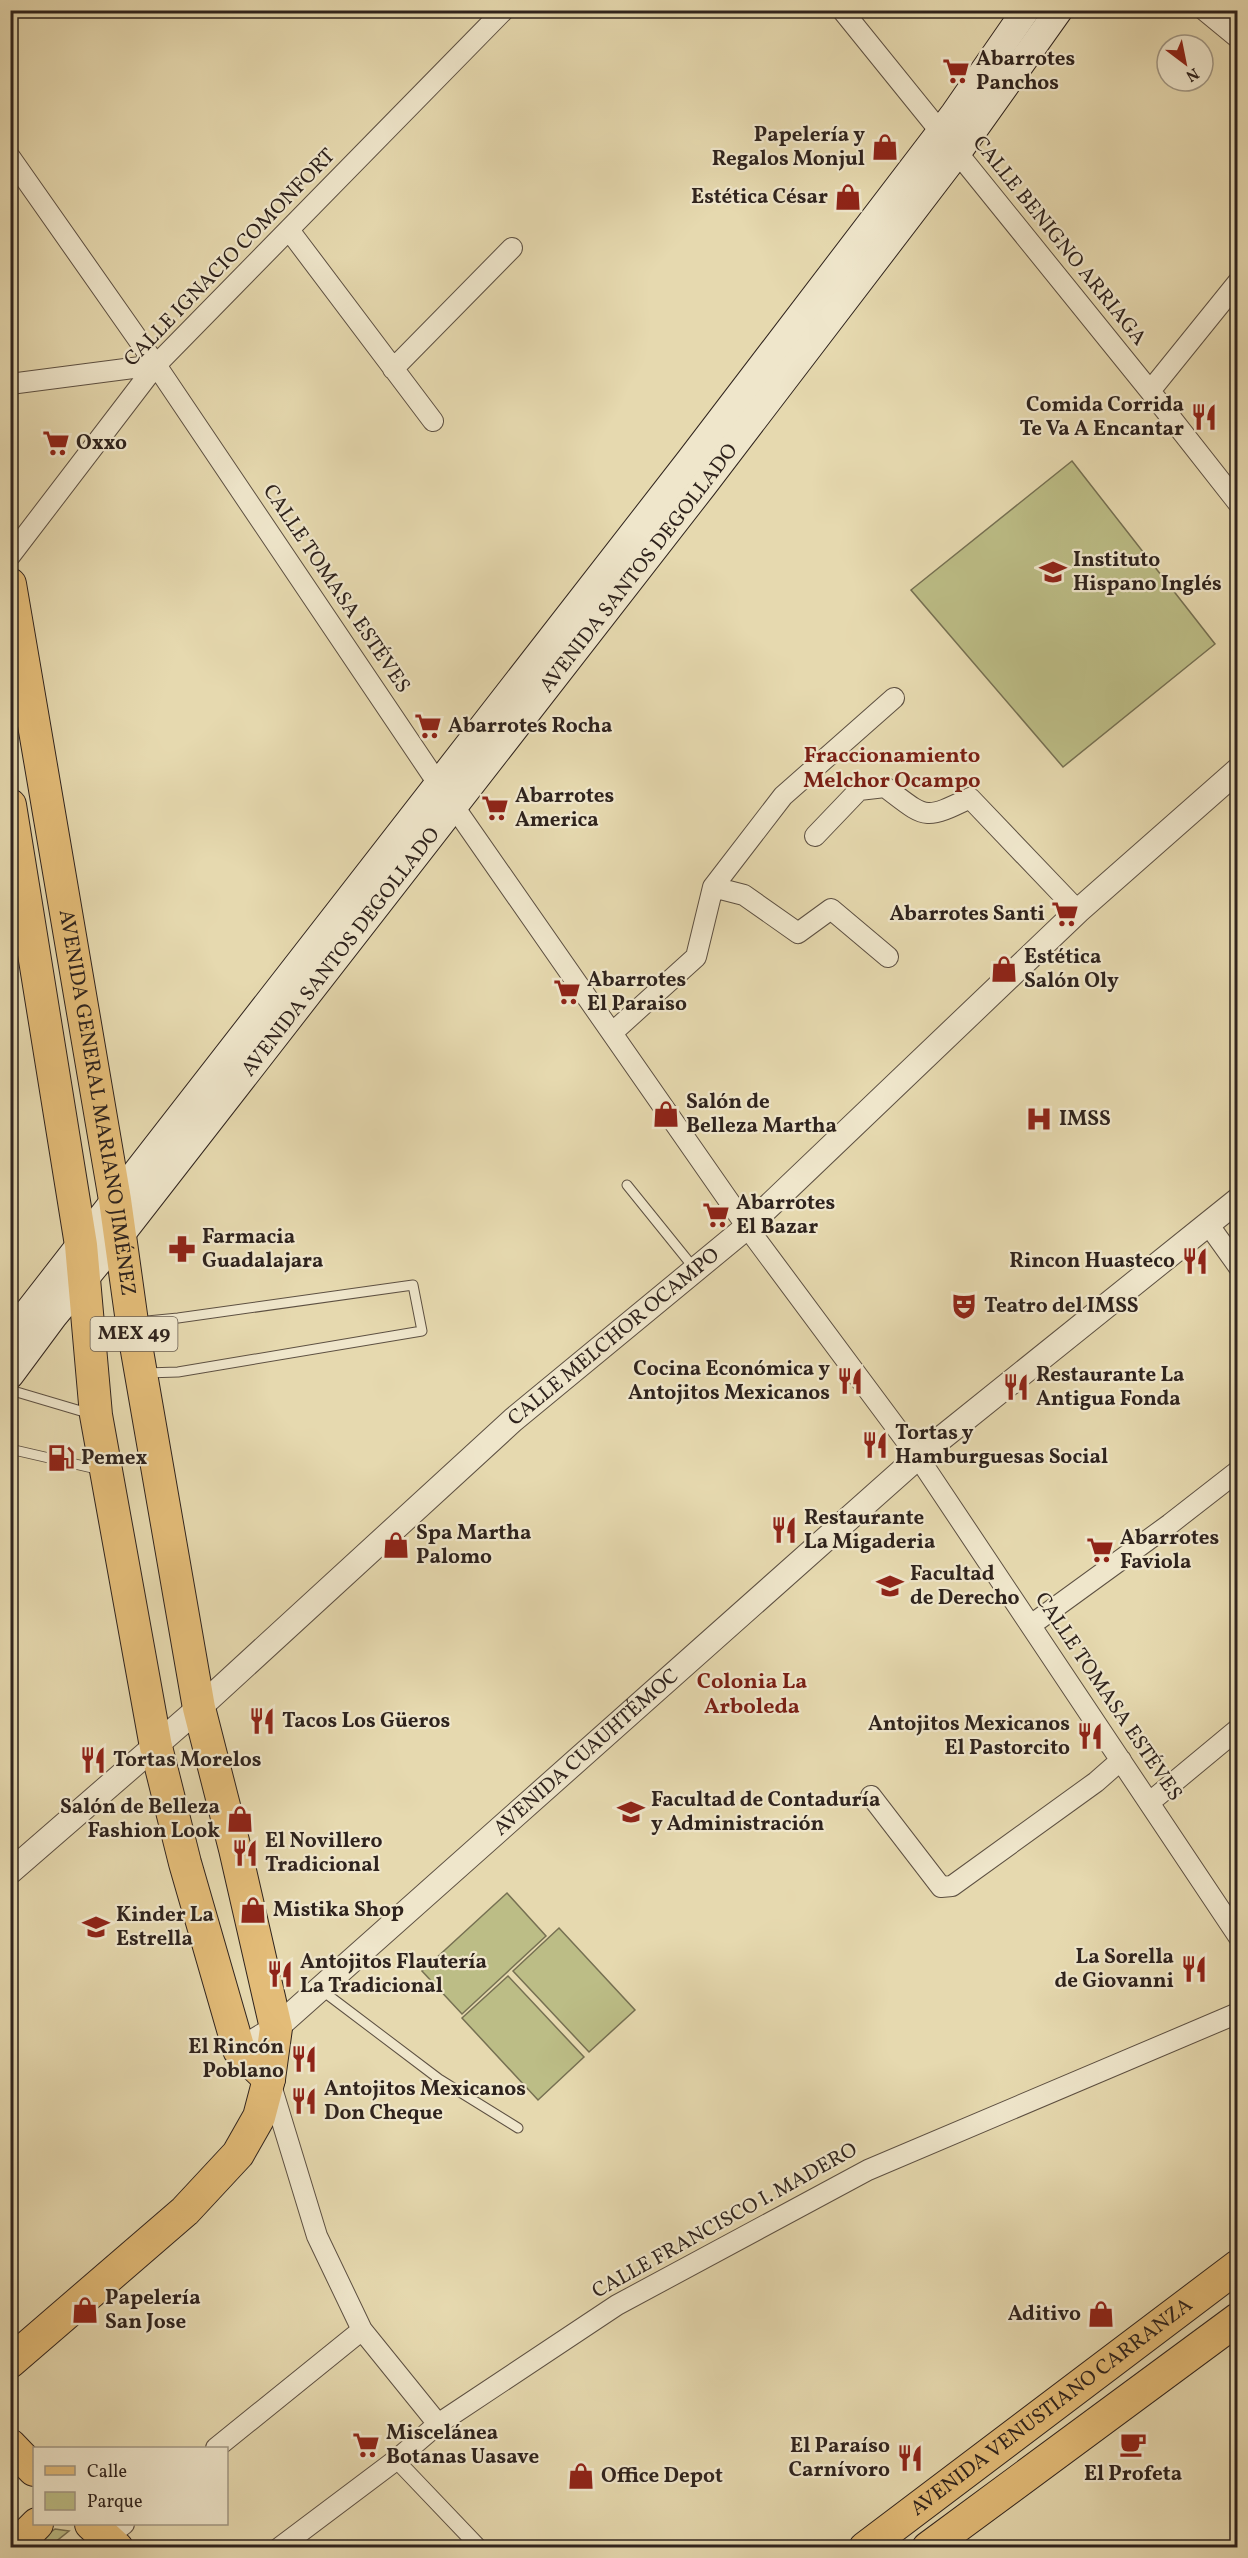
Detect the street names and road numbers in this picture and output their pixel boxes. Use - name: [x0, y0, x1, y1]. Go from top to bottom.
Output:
- street label: CALLE BENIGNO ARRIAGA: [965, 130, 1153, 352]
- street label: CALLE IGNACIO COMONFORT: [118, 143, 342, 373]
- street label: AVENIDA SANTOS DEGOLLADO: [533, 437, 745, 699]
- street label: CALLE TOMASA ESTÉVES: [255, 479, 417, 699]
- street label: AVENIDA SANTOS DEGOLLADO: [234, 821, 447, 1083]
- street label: AVENIDA GENERAL MARIANO JIMÉNEZ: [51, 907, 143, 1298]
- street label: CALLE MELCHOR OCAMPO: [502, 1241, 726, 1433]
- road number: MEX 49: [90, 1317, 178, 1351]
- street label: CALLE TOMASA ESTÉVES: [1027, 1587, 1189, 1807]
- street label: AVENIDA CUAUHTÉMOC: [487, 1662, 685, 1843]
- street label: CALLE FRANCISCO I. MADERO: [587, 2136, 863, 2306]
- street label: AVENIDA VENUSTIANO CARRANZA: [905, 2291, 1199, 2523]

